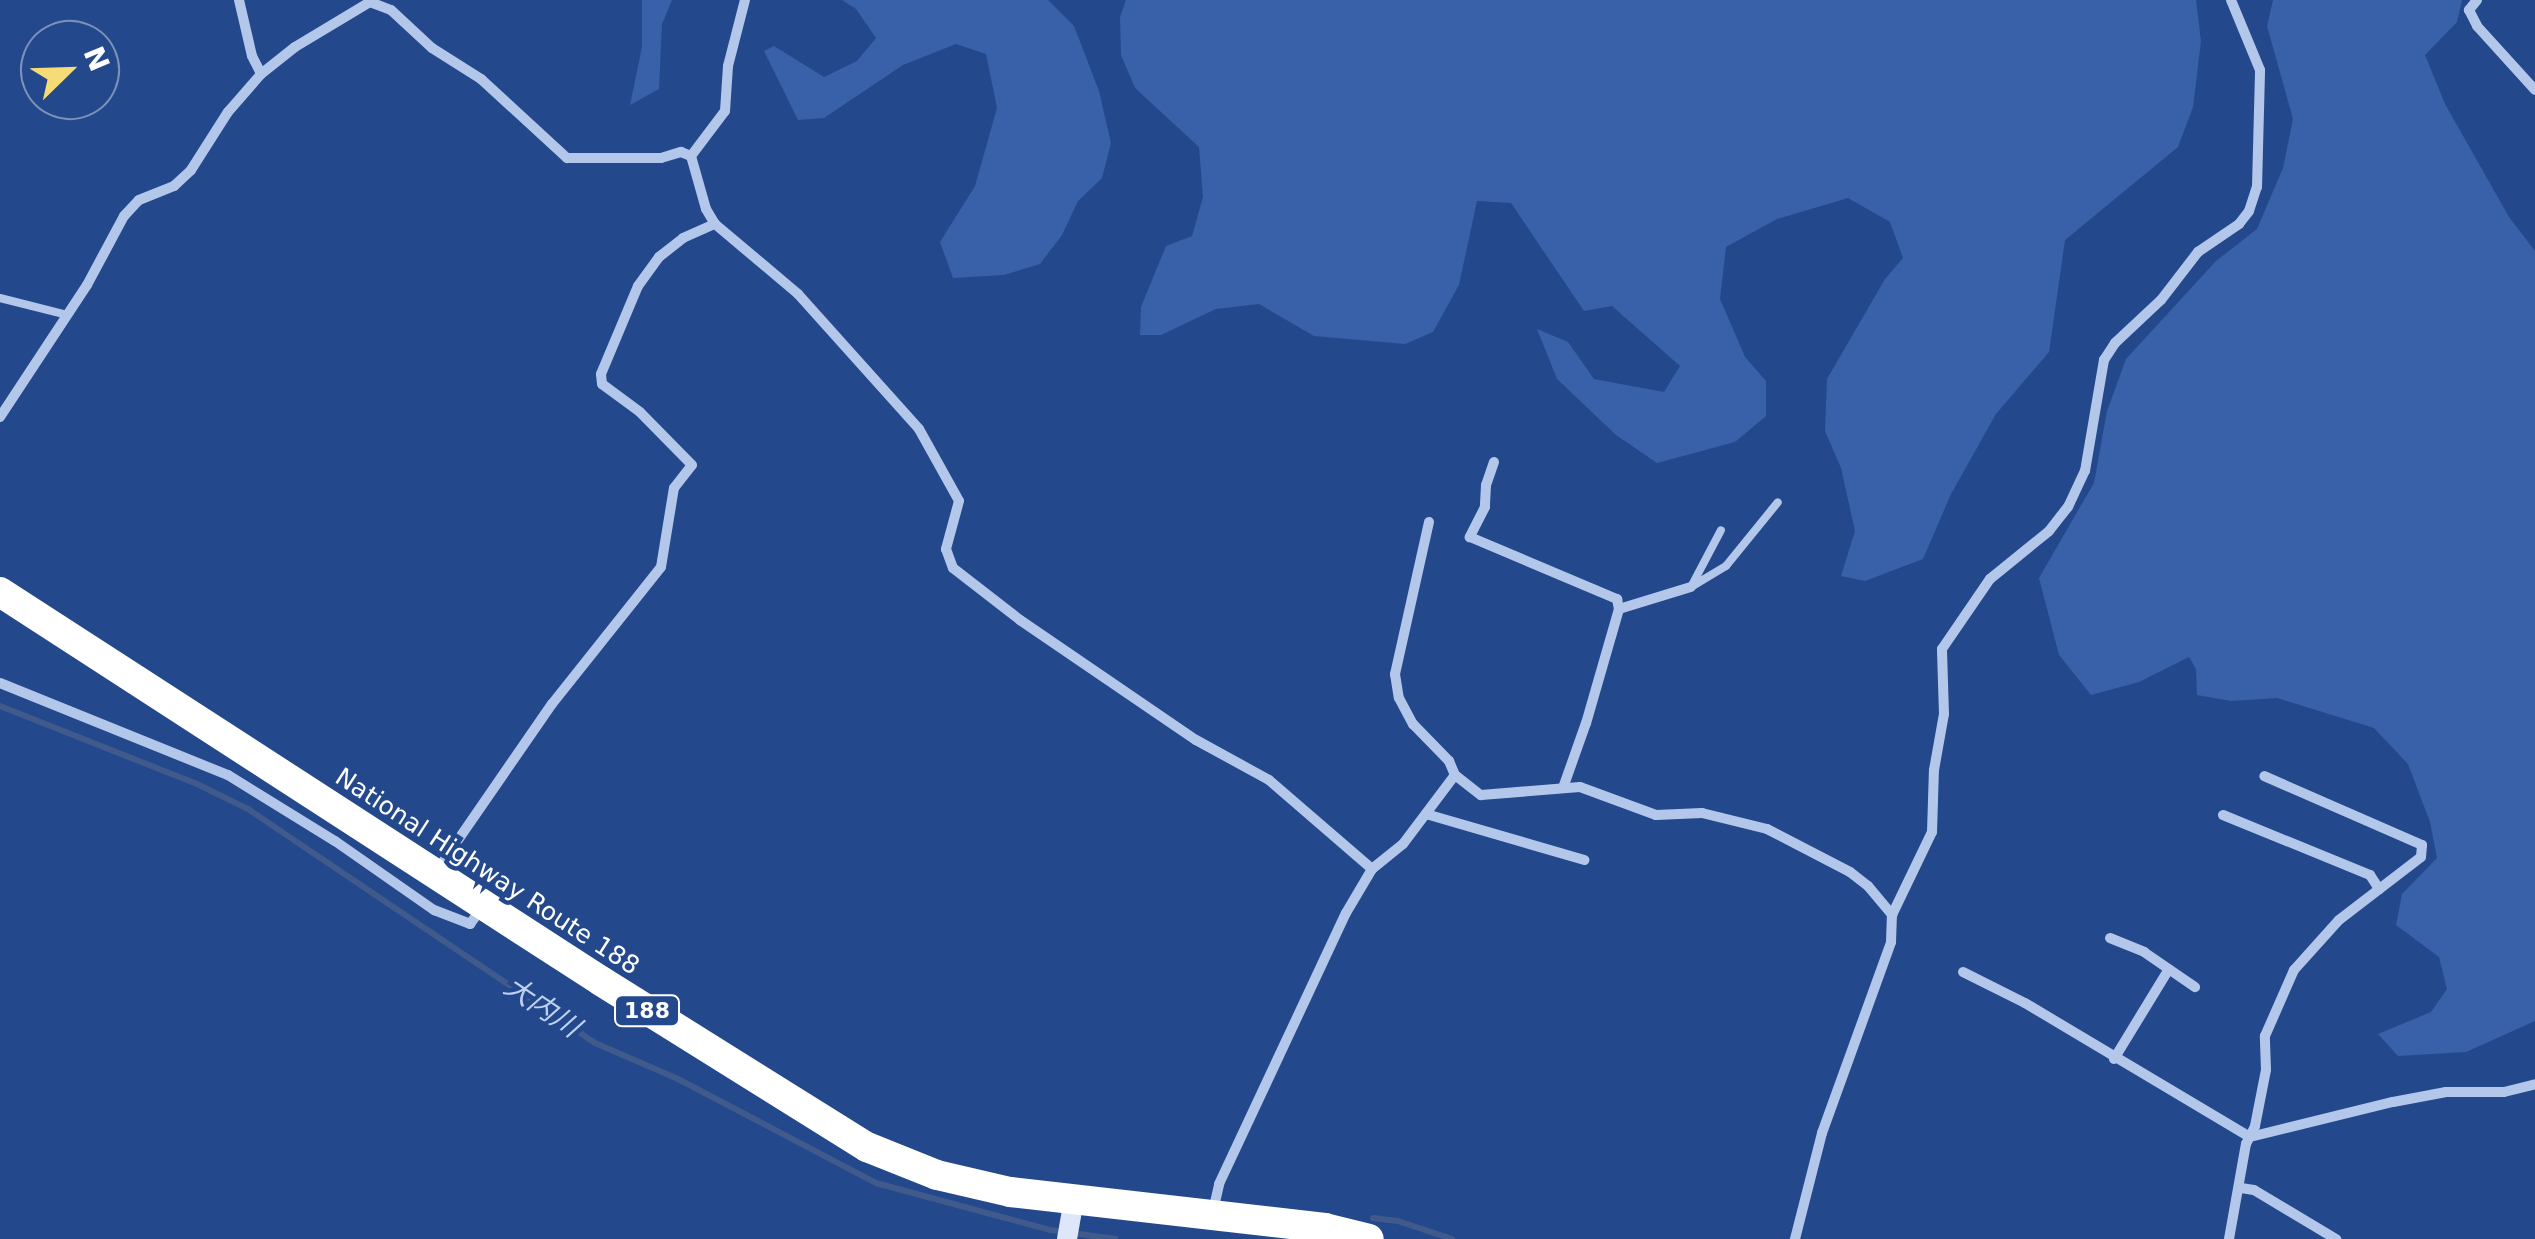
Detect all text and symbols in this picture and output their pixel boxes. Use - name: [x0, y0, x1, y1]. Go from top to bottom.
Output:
- north arrow: [20, 20, 120, 120]
- text: N: [76, 42, 116, 76]
- street label: National Highway Route 188: [329, 762, 645, 982]
- water label: 大内川: [498, 970, 586, 1044]
- road number: 188: [612, 994, 682, 1028]

